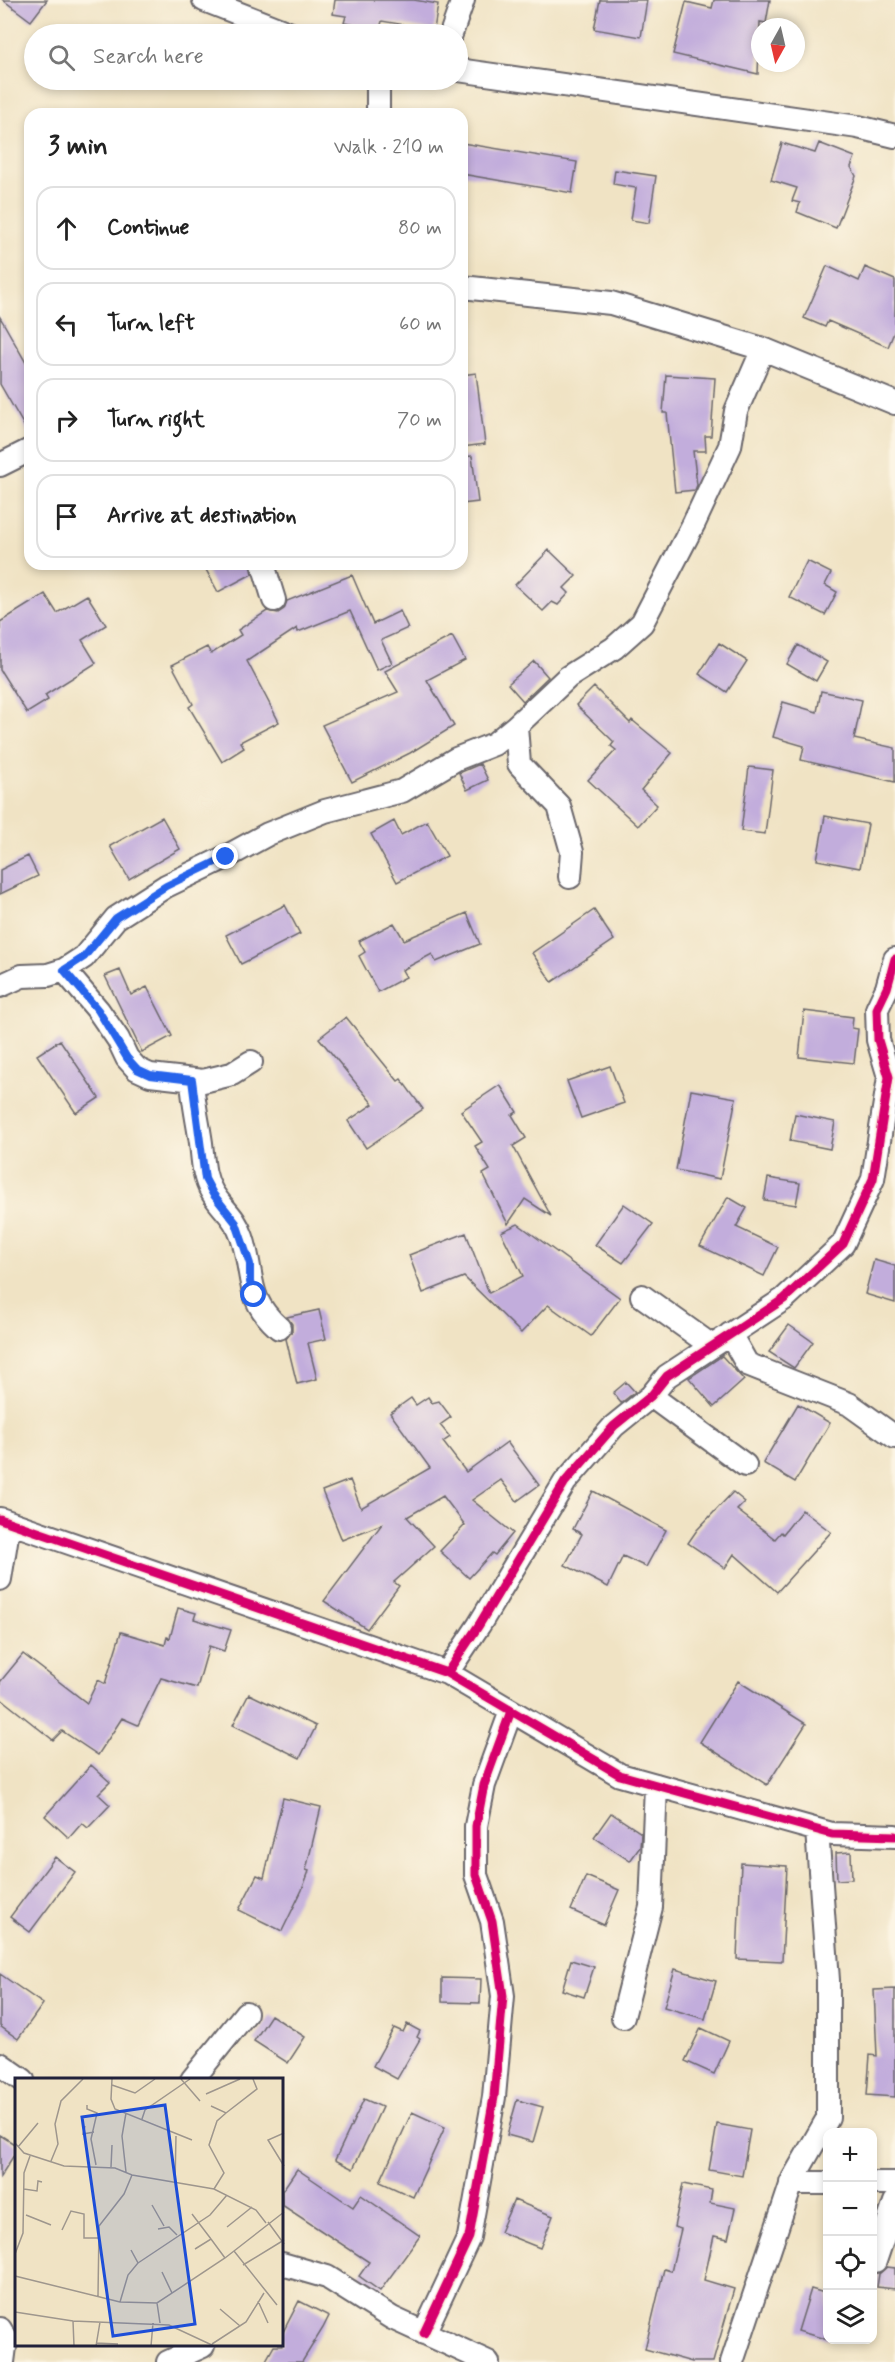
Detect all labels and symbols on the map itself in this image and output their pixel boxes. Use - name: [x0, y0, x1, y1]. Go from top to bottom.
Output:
- north arrow: [751, 18, 805, 72]
- route end: [212, 843, 238, 869]
- route start: [240, 1281, 266, 1307]
- inset map: [15, 2078, 284, 2347]

